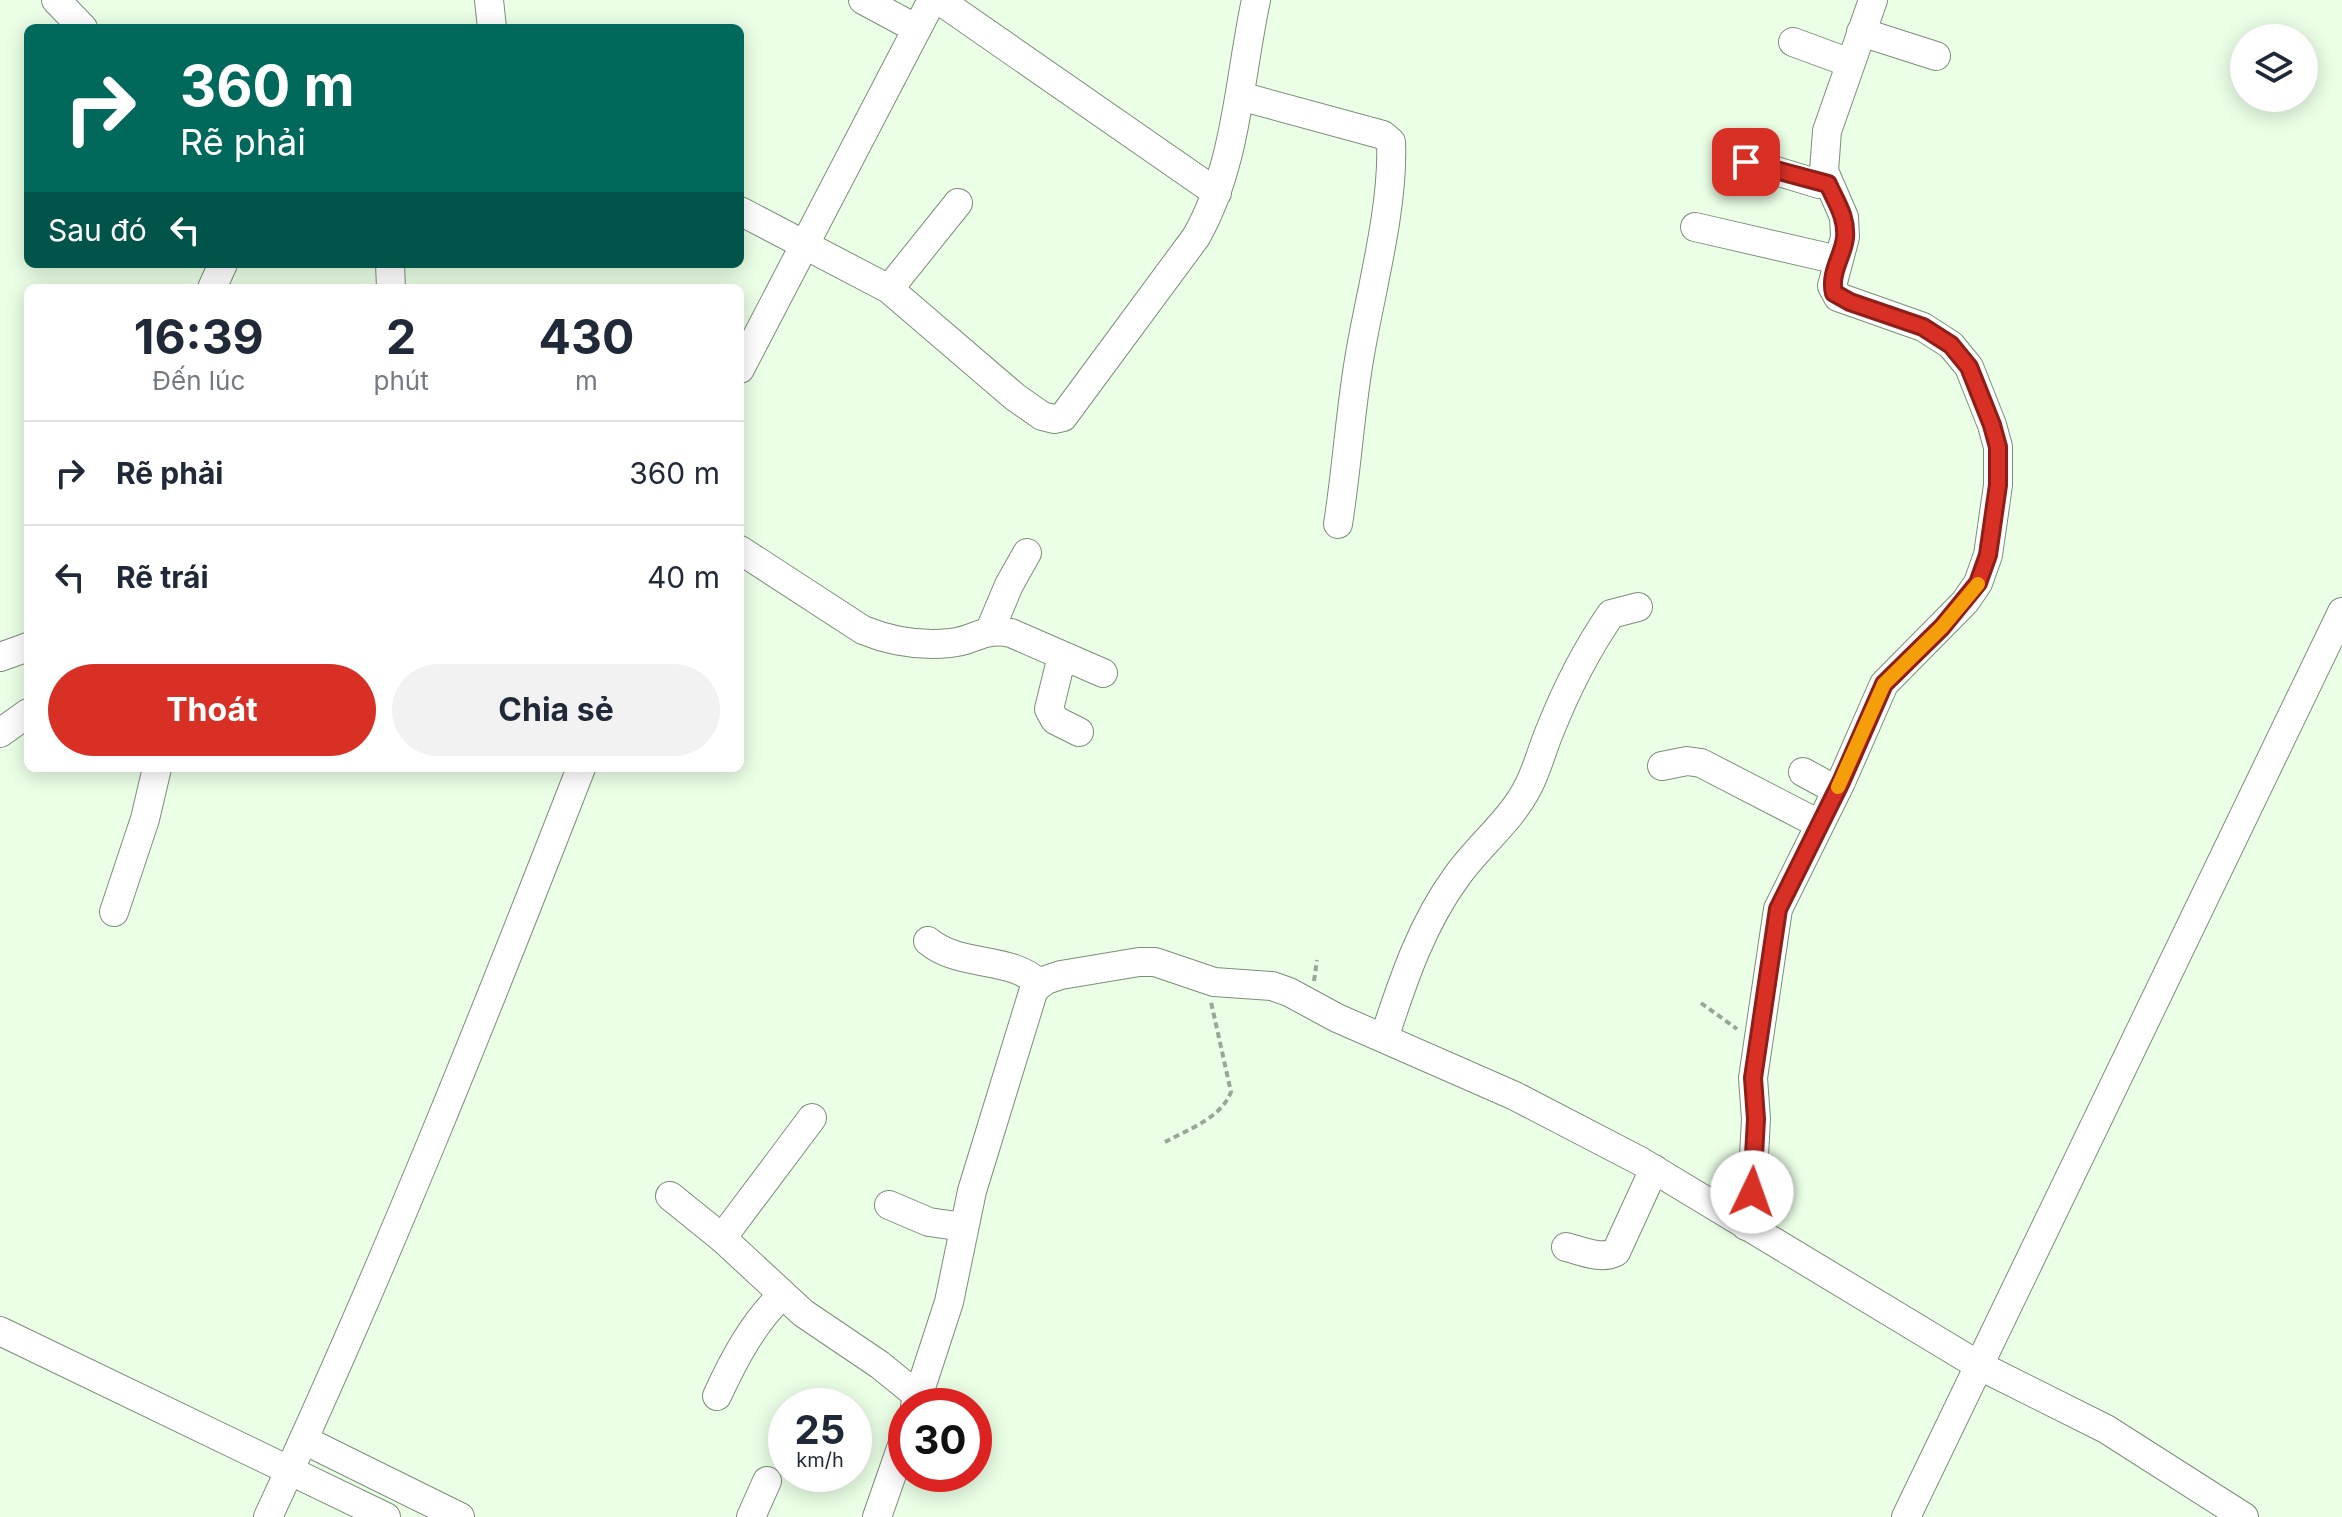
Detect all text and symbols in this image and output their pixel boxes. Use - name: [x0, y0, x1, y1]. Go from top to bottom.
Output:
- map controls: [2230, 24, 2318, 112]
- button: layers: [2230, 24, 2318, 112]
- text: 360 m: [180, 52, 355, 120]
- icon: right: [48, 56, 152, 160]
- text: Rẽ phải: [180, 120, 306, 164]
- pin: [1712, 128, 1780, 196]
- icon: arrive: [1724, 140, 1768, 184]
- icon: left: [163, 208, 207, 252]
- text: Sau đó: [48, 212, 147, 248]
- text: 16:39: [134, 307, 264, 366]
- text: 2: [386, 307, 416, 366]
- text: 430: [538, 307, 634, 366]
- text: Đến lúc: [152, 365, 245, 396]
- text: phút: [374, 365, 429, 396]
- text: m: [575, 365, 598, 396]
- icon: right: [48, 451, 92, 495]
- text: Rẽ phải: [116, 455, 223, 491]
- text: 360 m: [629, 455, 720, 491]
- icon: left: [48, 555, 92, 599]
- text: Rẽ trái: [116, 559, 209, 595]
- text: 40 m: [647, 559, 720, 595]
- button: Thoát: [48, 664, 376, 756]
- button: Chia sẻ: [392, 664, 720, 756]
- position arrow: [1710, 1150, 1794, 1234]
- speed limit sign: 30: [888, 1388, 992, 1492]
- text: 25: [795, 1405, 845, 1454]
- text: km/h: [796, 1448, 844, 1472]

